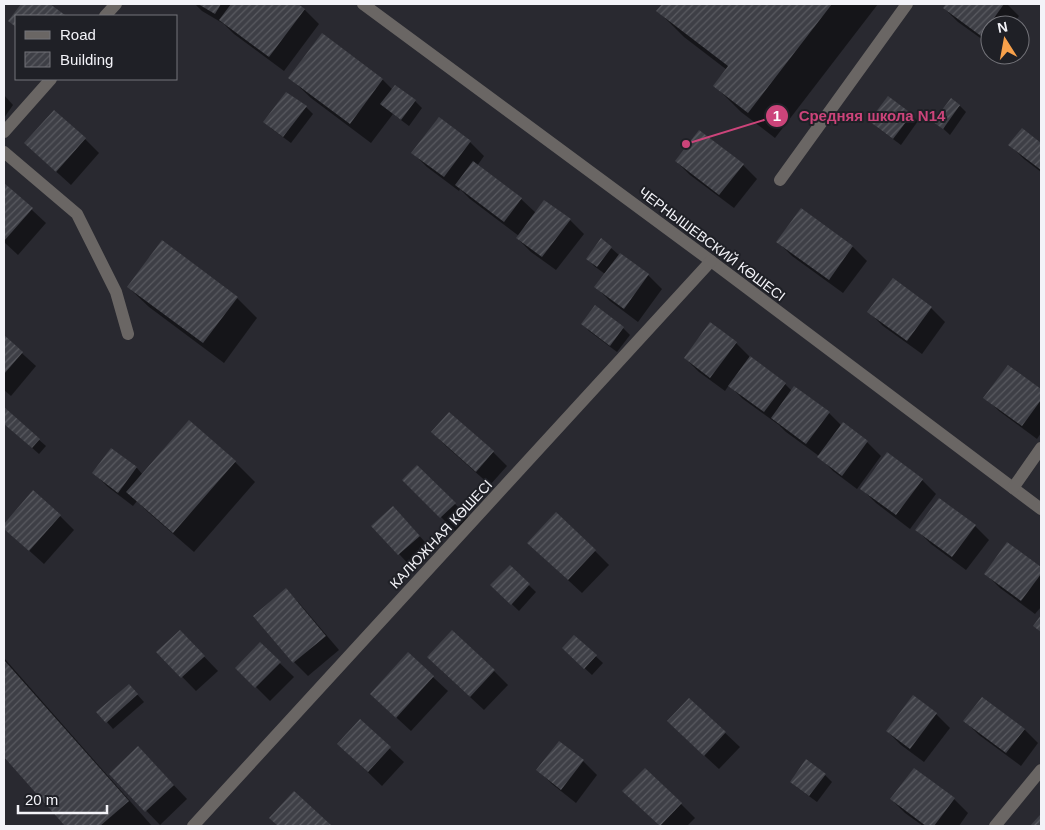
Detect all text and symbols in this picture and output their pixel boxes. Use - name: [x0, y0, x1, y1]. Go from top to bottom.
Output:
- legend: [15, 15, 178, 80]
- north arrow: [980, 15, 1030, 65]
- text: N: [996, 18, 1009, 36]
- text: Road: [60, 26, 96, 43]
- text: Building: [60, 51, 113, 68]
- callout: Средняя школа N14: [764, 101, 956, 131]
- text: 1: [773, 107, 781, 124]
- text: Средняя школа N14: [799, 107, 946, 124]
- street label: ЧЕРНЫШЕВСКИЙ КӨШЕСІ: [636, 183, 789, 304]
- street label: КАЛЮЖНАЯ КӨШЕСІ: [387, 476, 495, 592]
- scale bar: [18, 782, 106, 814]
- text: 20 m: [25, 791, 58, 808]

